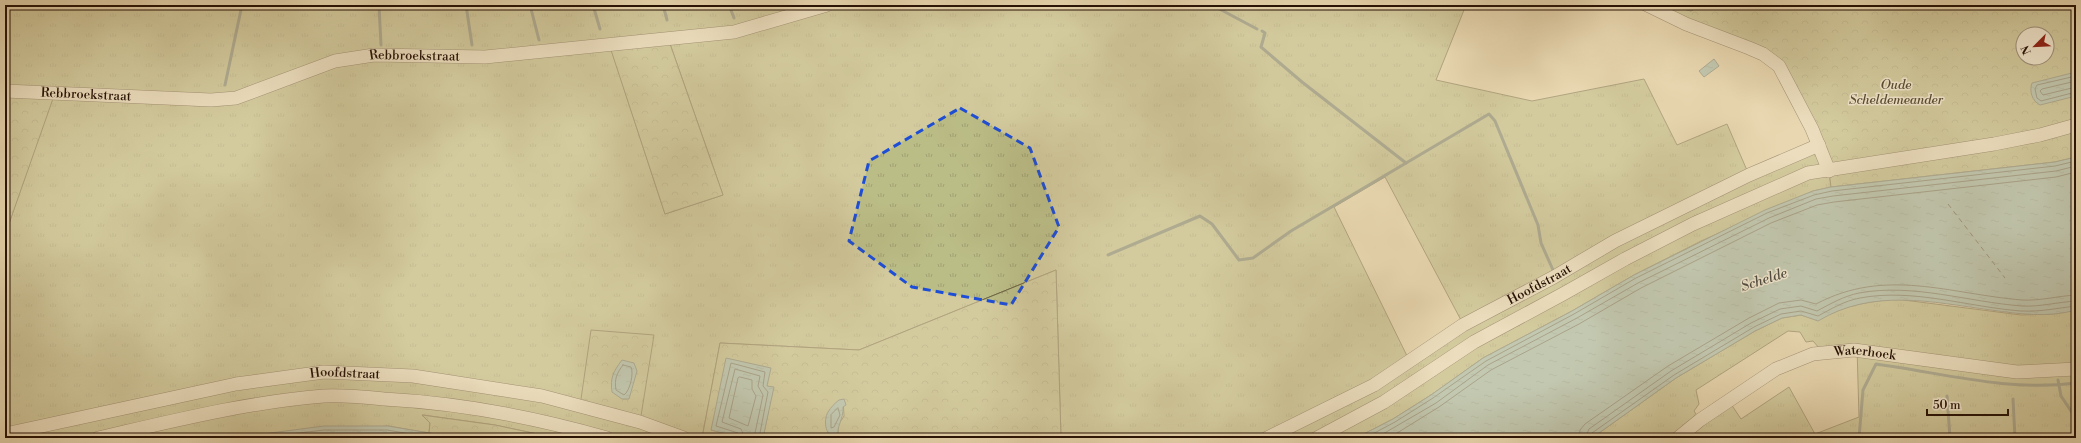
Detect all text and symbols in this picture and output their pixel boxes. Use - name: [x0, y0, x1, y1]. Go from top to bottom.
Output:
- north arrow: [2015, 26, 2055, 66]
- text: N: [2018, 43, 2035, 56]
- street label: Rebbroekstraat: [368, 46, 460, 65]
- park label: Oude Scheldemeander: [1849, 77, 1944, 108]
- street label: Rebbroekstraat: [40, 85, 132, 105]
- street label: Hoofdstraat: [1504, 260, 1575, 308]
- water label: Schelde: [1739, 264, 1790, 296]
- street label: Waterhoek: [1832, 342, 1898, 364]
- street label: Hoofdstraat: [309, 364, 381, 383]
- scale bar: [1927, 391, 2008, 417]
- text: 50 m: [1933, 398, 1961, 413]

